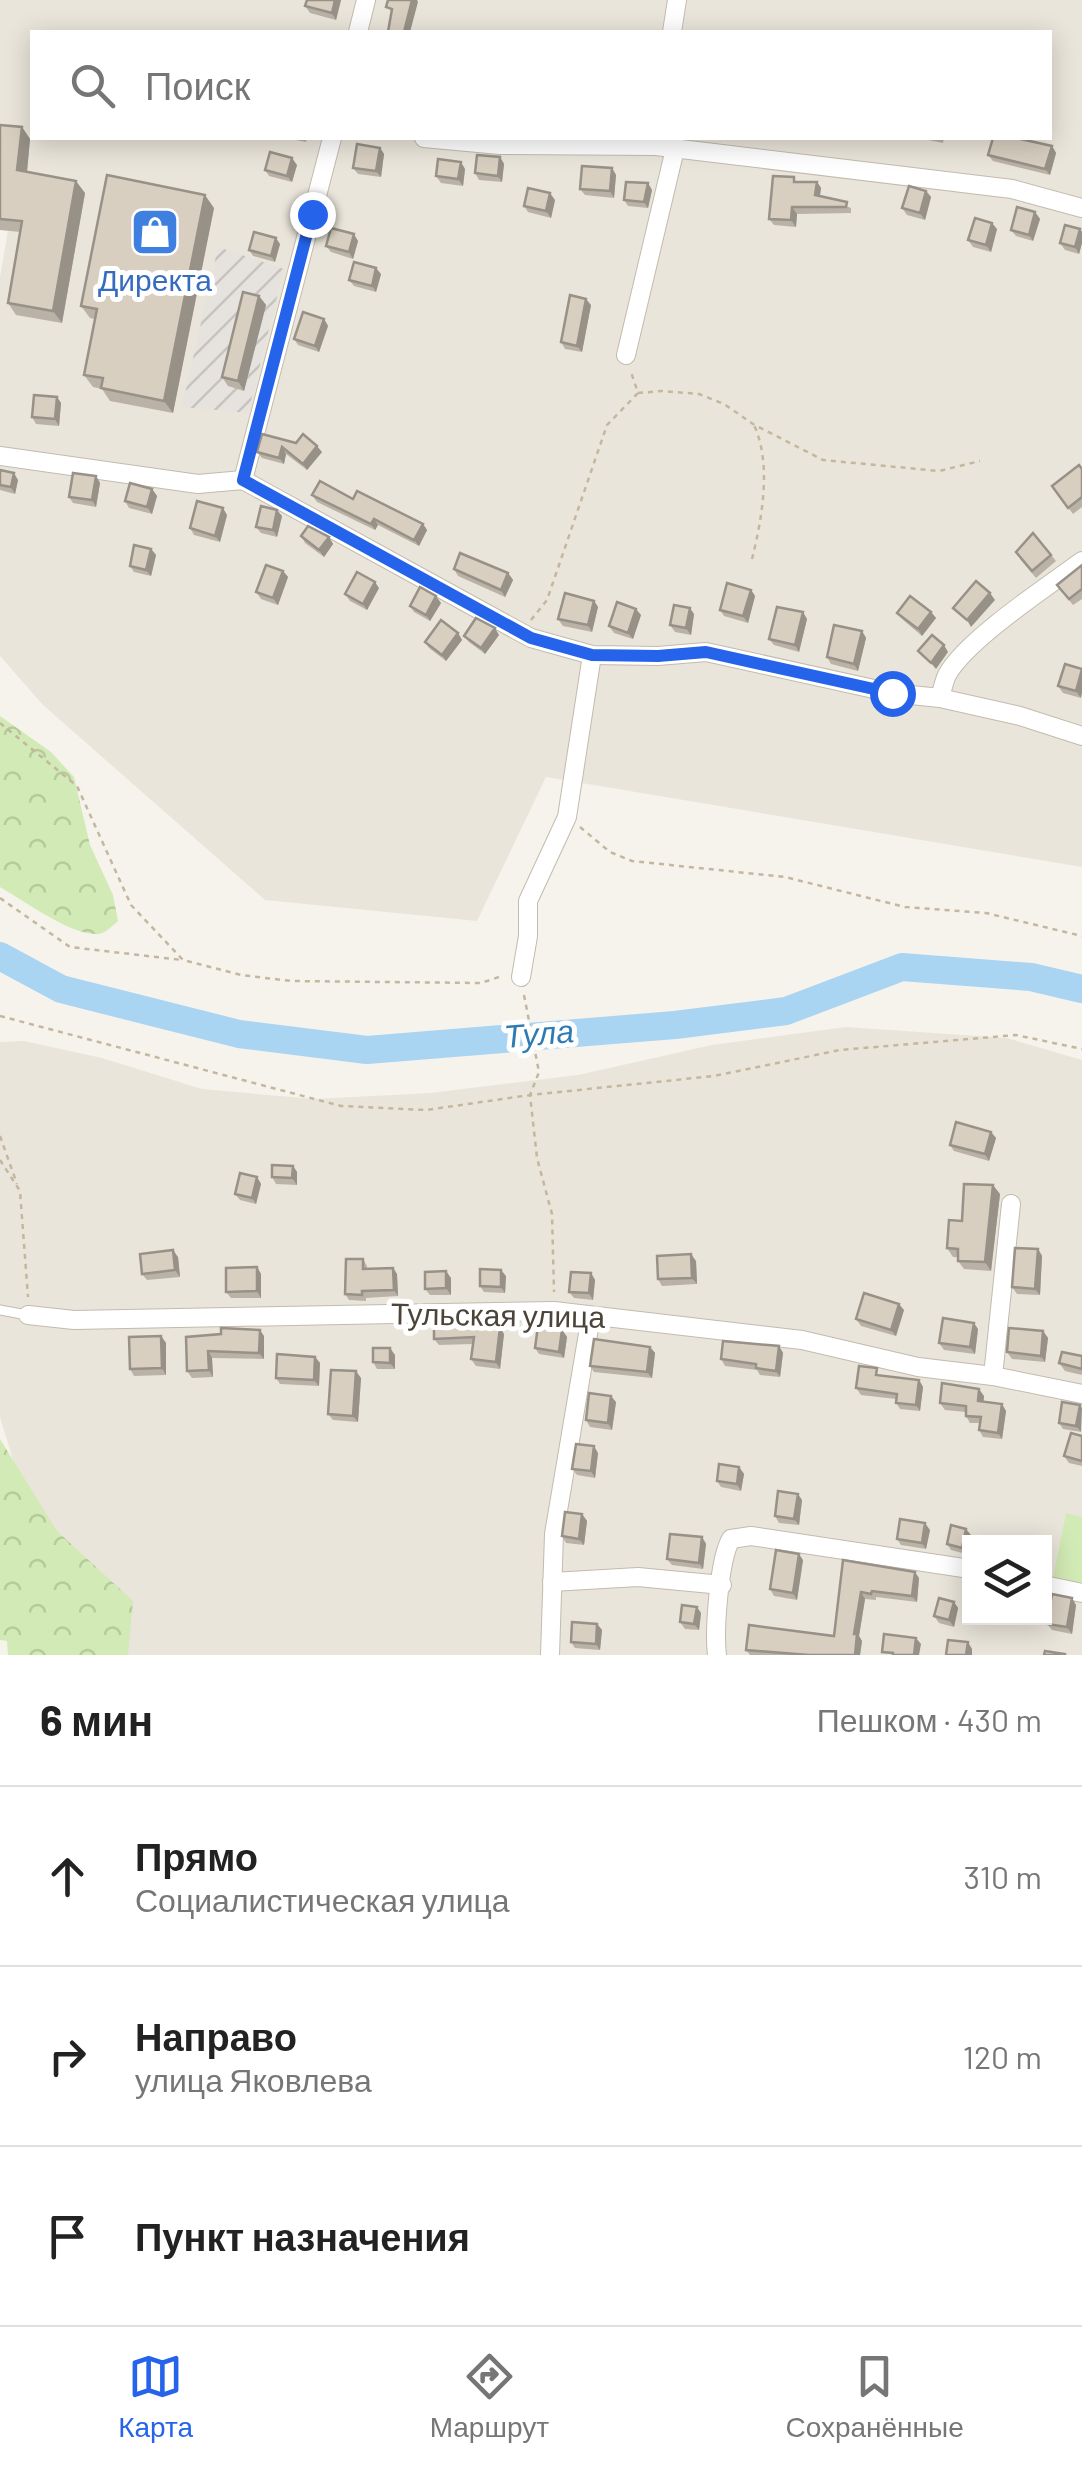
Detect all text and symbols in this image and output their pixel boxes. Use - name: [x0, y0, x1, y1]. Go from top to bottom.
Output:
- search box: [30, 30, 1052, 140]
- icon: search: [65, 58, 120, 113]
- text: Поиск: [145, 62, 250, 108]
- route end: [290, 192, 336, 238]
- shop icon: Директа: [129, 206, 181, 258]
- place label: Директа: [98, 261, 212, 297]
- route start: [870, 671, 916, 717]
- water label: Тула: [502, 1010, 575, 1055]
- street label: Тульская улица: [391, 1294, 606, 1334]
- map controls: [962, 1535, 1052, 1625]
- button: layers: [962, 1535, 1052, 1625]
- text: 6 мин: [40, 1694, 153, 1744]
- text: Пешком · 430 m: [817, 1700, 1042, 1738]
- text: Прямо: [135, 1833, 258, 1879]
- icon: ahead: [40, 1849, 95, 1904]
- text: 310 m: [964, 1857, 1042, 1895]
- text: Социалистическая улица: [135, 1880, 510, 1918]
- text: Направо: [135, 2013, 297, 2059]
- icon: right: [40, 2029, 95, 2084]
- text: 120 m: [963, 2037, 1042, 2075]
- text: улица Яковлева: [135, 2060, 372, 2098]
- icon: arrive: [40, 2209, 95, 2264]
- text: Пункт назначения: [135, 2213, 470, 2259]
- tab: Карта: [118, 2349, 193, 2444]
- tab: Маршрут: [430, 2349, 549, 2444]
- tab: Сохранённые: [785, 2349, 964, 2444]

